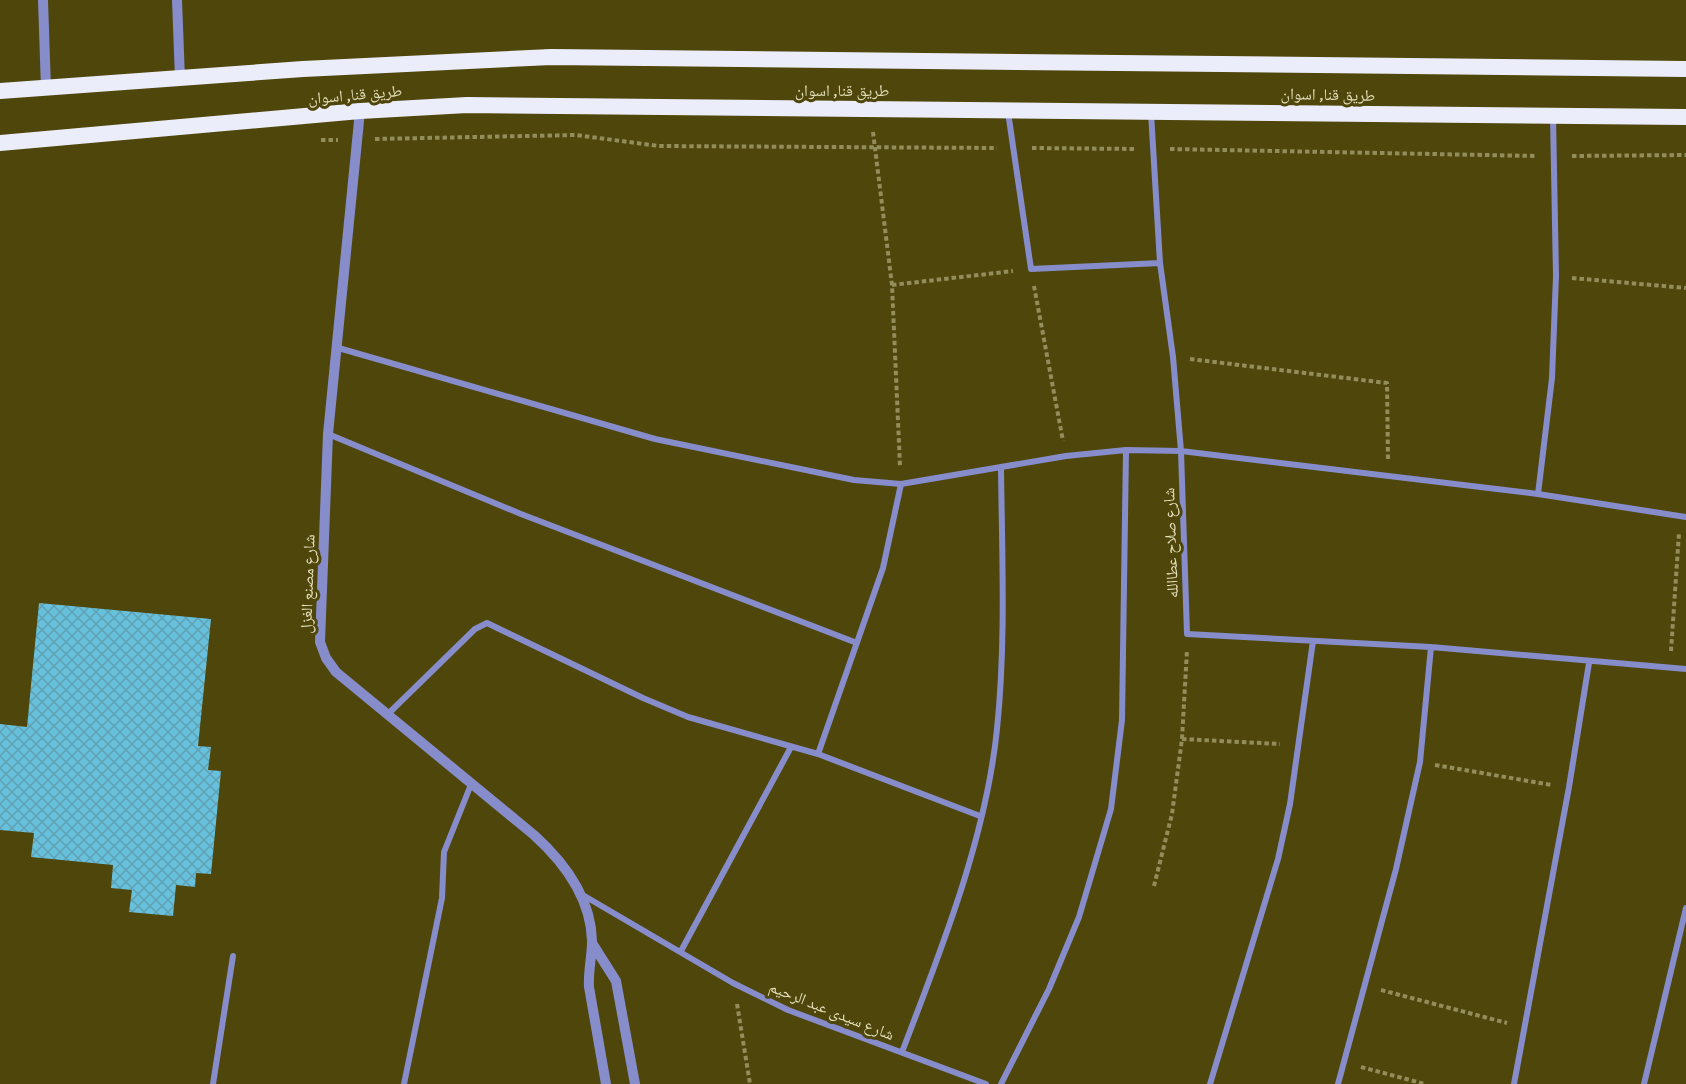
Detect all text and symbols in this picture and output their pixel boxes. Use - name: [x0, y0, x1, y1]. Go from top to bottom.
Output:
- street label: طريق قنا, اسوان: [307, 81, 403, 109]
- street label: طريق قنا, اسوان: [795, 81, 889, 101]
- street label: طريق قنا, اسوان: [1281, 84, 1375, 106]
- street label: شارع صلاح عطاالله: [1159, 487, 1183, 599]
- street label: شارع مصنع الغزل: [296, 534, 320, 634]
- street label: شارع سيدى عبد الرحيم: [766, 977, 897, 1045]

